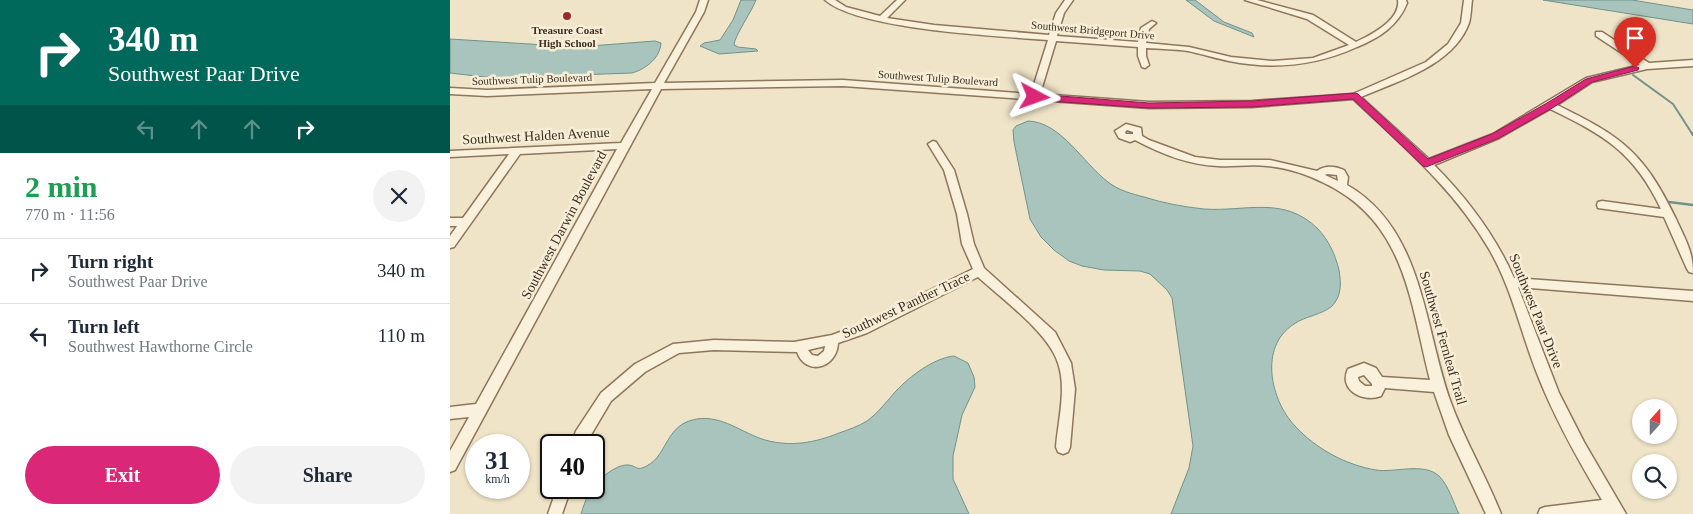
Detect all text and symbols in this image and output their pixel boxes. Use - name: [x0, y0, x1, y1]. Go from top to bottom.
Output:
- marker: Treasure Coast High School: [561, 10, 573, 22]
- pin: [1614, 17, 1656, 68]
- street label: Southwest Bridgeport Drive: [1031, 19, 1155, 41]
- icon: right: [25, 20, 90, 85]
- text: 340 m: [108, 20, 198, 59]
- place label: Treasure Coast High School: [531, 24, 603, 49]
- icon: arrive: [1621, 24, 1649, 52]
- text: Southwest Paar Drive: [108, 61, 300, 86]
- street label: Southwest Tulip Boulevard: [878, 68, 999, 88]
- position arrow: [1008, 70, 1060, 122]
- street label: Southwest Tulip Boulevard: [472, 71, 593, 87]
- icon: left: [132, 115, 160, 143]
- icon: ahead: [185, 115, 213, 143]
- icon: ahead: [238, 115, 266, 143]
- icon: right: [291, 115, 319, 143]
- street label: Southwest Halden Avenue: [462, 125, 610, 147]
- street label: Southwest Darwin Boulevard: [518, 148, 610, 302]
- text: 2 min: [25, 170, 98, 203]
- button: close: [373, 170, 425, 222]
- text: 770 m · 11:56: [25, 206, 115, 223]
- text: Turn right: [68, 251, 153, 272]
- street label: Southwest Paar Drive: [1506, 252, 1566, 370]
- icon: right: [25, 257, 53, 285]
- text: 340 m: [377, 260, 425, 281]
- street label: Southwest Panther Trace: [840, 269, 972, 341]
- street label: Southwest Fernleaf Trail: [1417, 269, 1469, 407]
- text: Southwest Paar Drive: [68, 273, 208, 290]
- text: Turn left: [68, 316, 140, 337]
- icon: left: [25, 322, 53, 350]
- text: 110 m: [378, 325, 425, 346]
- text: Southwest Hawthorne Circle: [68, 338, 253, 355]
- north arrow: [1632, 399, 1678, 444]
- map controls: [1632, 399, 1677, 499]
- speed limit sign: 40: [540, 434, 605, 499]
- button: Exit: [25, 446, 220, 504]
- button: Share: [230, 446, 425, 504]
- text: 31: [485, 447, 510, 474]
- button: search: [1632, 454, 1677, 499]
- text: km/h: [485, 472, 510, 486]

